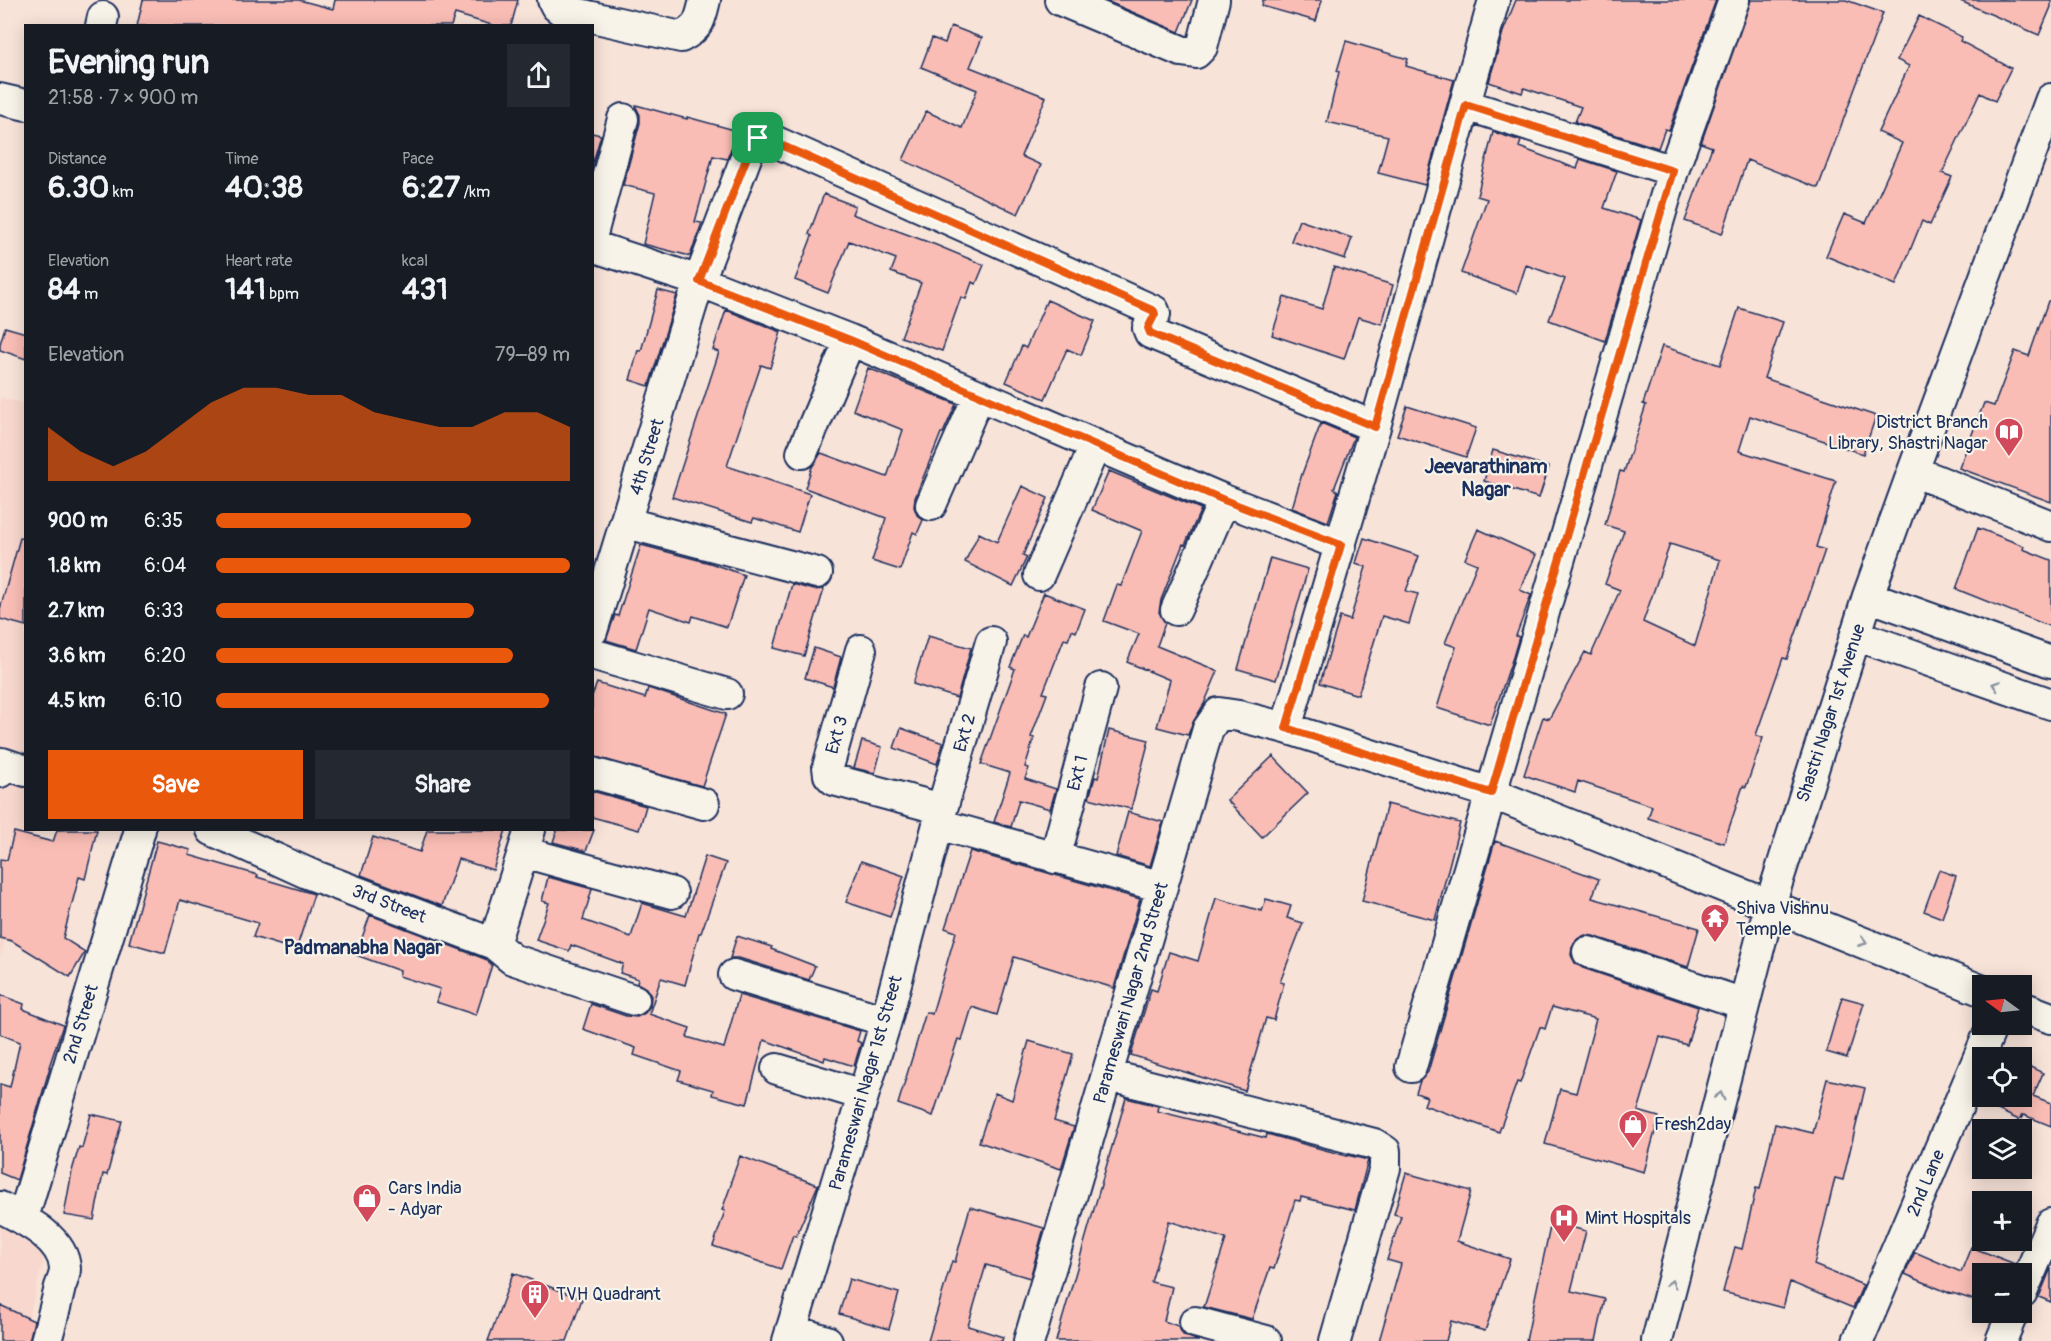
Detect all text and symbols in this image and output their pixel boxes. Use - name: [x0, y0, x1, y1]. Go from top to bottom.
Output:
- text: Evening run: [48, 42, 209, 83]
- button: share: [507, 44, 570, 107]
- text: 21:58 · 7 × 900 m: [48, 85, 198, 110]
- pin: [732, 112, 783, 163]
- icon: arrive: [741, 121, 774, 154]
- text: Distance: [48, 149, 107, 169]
- text: Time: [225, 149, 258, 169]
- text: Pace: [402, 149, 434, 169]
- text: 6.30: [48, 169, 109, 206]
- text: 40:38: [225, 169, 303, 206]
- text: 6:27: [402, 169, 460, 206]
- text: km: [109, 182, 134, 202]
- text: /km: [460, 182, 490, 202]
- text: Elevation: [48, 251, 109, 271]
- text: Heart rate: [225, 251, 292, 271]
- text: kcal: [402, 251, 428, 271]
- text: 84: [48, 271, 81, 308]
- text: 141: [225, 271, 266, 308]
- text: 431: [402, 271, 448, 308]
- text: m: [81, 284, 98, 304]
- text: bpm: [266, 284, 299, 304]
- text: Elevation: [48, 342, 124, 367]
- text: 79–89 m: [495, 342, 570, 367]
- place label: District Branch Library, Shastri Nagar: [1828, 411, 1989, 455]
- street label: 4th Street: [624, 415, 670, 498]
- library icon: District Branch Library, Shastri Nagar: [1993, 416, 2025, 458]
- district label: Jeevarathinam Nagar: [1425, 454, 1548, 502]
- text: 900 m: [48, 508, 108, 533]
- text: 6:35: [144, 508, 183, 533]
- text: 1.8 km: [48, 553, 101, 578]
- text: 6:04: [144, 553, 186, 578]
- text: 2.7 km: [48, 598, 105, 623]
- text: 6:33: [144, 598, 183, 623]
- street label: Shastri Nagar 1st Avenue: [1791, 621, 1871, 805]
- text: 3.6 km: [48, 643, 106, 668]
- text: 6:20: [144, 643, 186, 668]
- one-way arrow: [1991, 679, 2002, 692]
- text: 4.5 km: [48, 688, 105, 713]
- text: 6:10: [144, 688, 182, 713]
- street label: Ext 2: [949, 711, 981, 755]
- street label: Ext 3: [821, 713, 853, 757]
- button: Save: [48, 750, 303, 819]
- button: Share: [315, 750, 570, 819]
- street label: Ext 1: [1062, 753, 1094, 793]
- street label: 3rd Street: [349, 879, 430, 929]
- street label: Parameswari Nagar 2nd Street: [1088, 879, 1174, 1106]
- place label: Shiva Vishnu Temple: [1736, 897, 1829, 941]
- temple icon: Shiva Vishnu Temple: [1699, 902, 1731, 944]
- district label: Padmanabha Nagar: [284, 935, 443, 960]
- one-way arrow: [1857, 935, 1867, 948]
- street label: Parameswari Nagar 1st Street: [824, 972, 908, 1193]
- north arrow: [1972, 975, 2032, 1035]
- map controls: [1972, 975, 2032, 1323]
- street label: 2nd Street: [58, 981, 104, 1066]
- button: locate: [1972, 1047, 2032, 1107]
- one-way arrow: [1713, 1091, 1725, 1101]
- shop icon: Fresh2day: [1617, 1108, 1649, 1150]
- place label: Fresh2day: [1654, 1113, 1732, 1136]
- button: layers: [1972, 1119, 2032, 1179]
- street label: 2nd Lane: [1902, 1146, 1950, 1220]
- place label: Cars India - Adyar: [388, 1177, 462, 1221]
- shop icon: Cars India - Adyar: [351, 1182, 383, 1224]
- button: +: [1972, 1191, 2032, 1251]
- hospital icon: Mint Hospitals: [1548, 1202, 1580, 1244]
- place label: Mint Hospitals: [1585, 1207, 1691, 1230]
- button: −: [1972, 1263, 2032, 1323]
- building icon: TVH Quadrant: [519, 1278, 551, 1320]
- one-way arrow: [1664, 1280, 1677, 1290]
- place label: TVH Quadrant: [556, 1283, 662, 1306]

